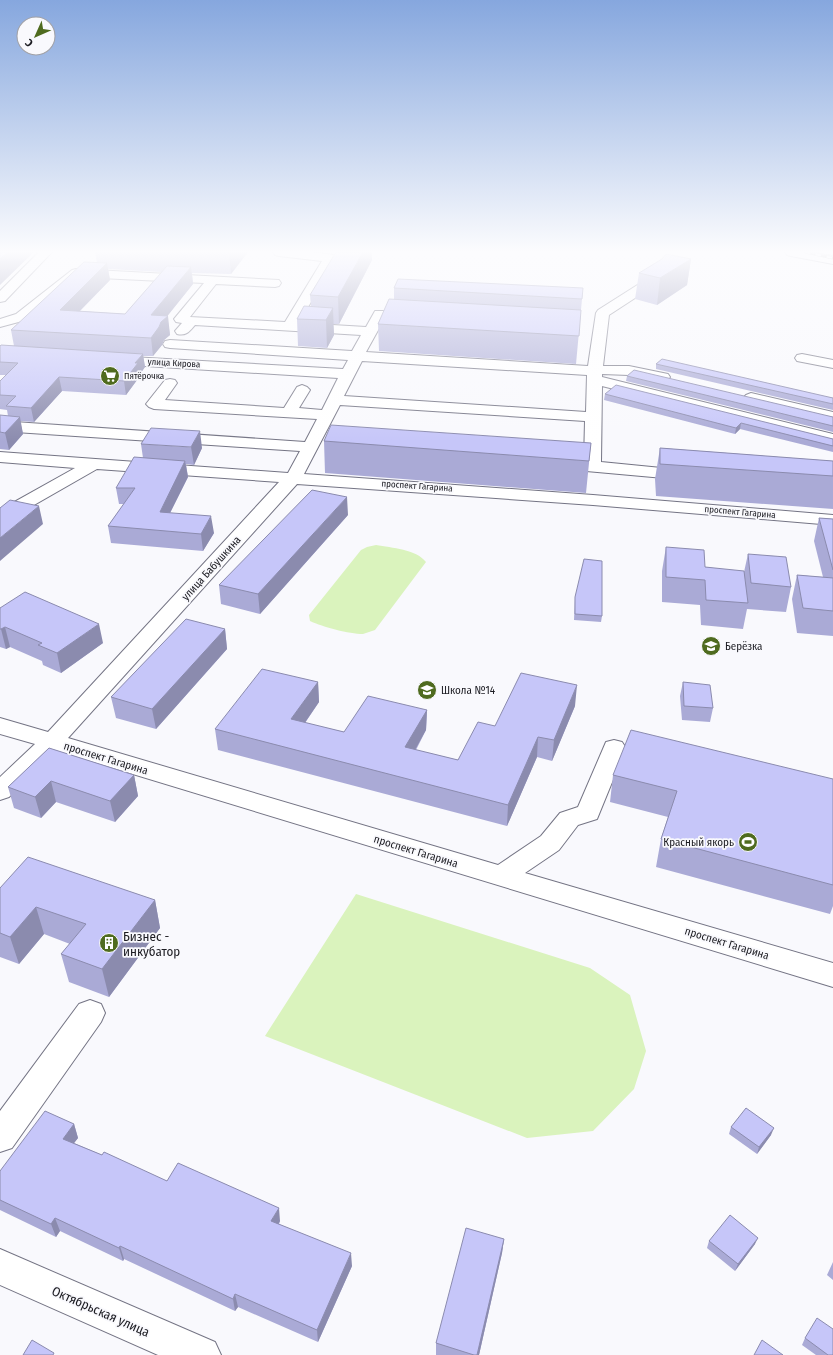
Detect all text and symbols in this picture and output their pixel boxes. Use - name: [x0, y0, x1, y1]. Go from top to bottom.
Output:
- north arrow: [16, 16, 56, 56]
- text: С: [22, 36, 36, 49]
- street label: улица Кирова: [147, 357, 201, 369]
- supermarket icon: Пятёрочка: [99, 365, 121, 387]
- place label: Пятёрочка: [124, 371, 165, 381]
- street label: проспект Гагарина: [381, 479, 454, 494]
- street label: проспект Гагарина: [704, 504, 777, 520]
- street label: улица Бабушкина: [179, 533, 244, 603]
- school or university icon: Берёзка: [700, 635, 722, 657]
- place label: Берёзка: [725, 640, 763, 653]
- school or university icon: Школа №14: [416, 679, 438, 701]
- place label: Школа №14: [441, 684, 496, 697]
- street label: проспект Гагарина: [62, 740, 149, 777]
- sports icon: Красный якорь: [737, 831, 759, 853]
- street label: проспект Гагарина: [372, 833, 459, 870]
- place label: Красный якорь: [663, 836, 734, 849]
- street label: проспект Гагарина: [683, 925, 770, 962]
- place label: Бизнес - инкубатор: [123, 929, 180, 959]
- building icon: Бизнес - инкубатор: [98, 932, 120, 954]
- street label: Октябрьская улица: [50, 1283, 152, 1340]

